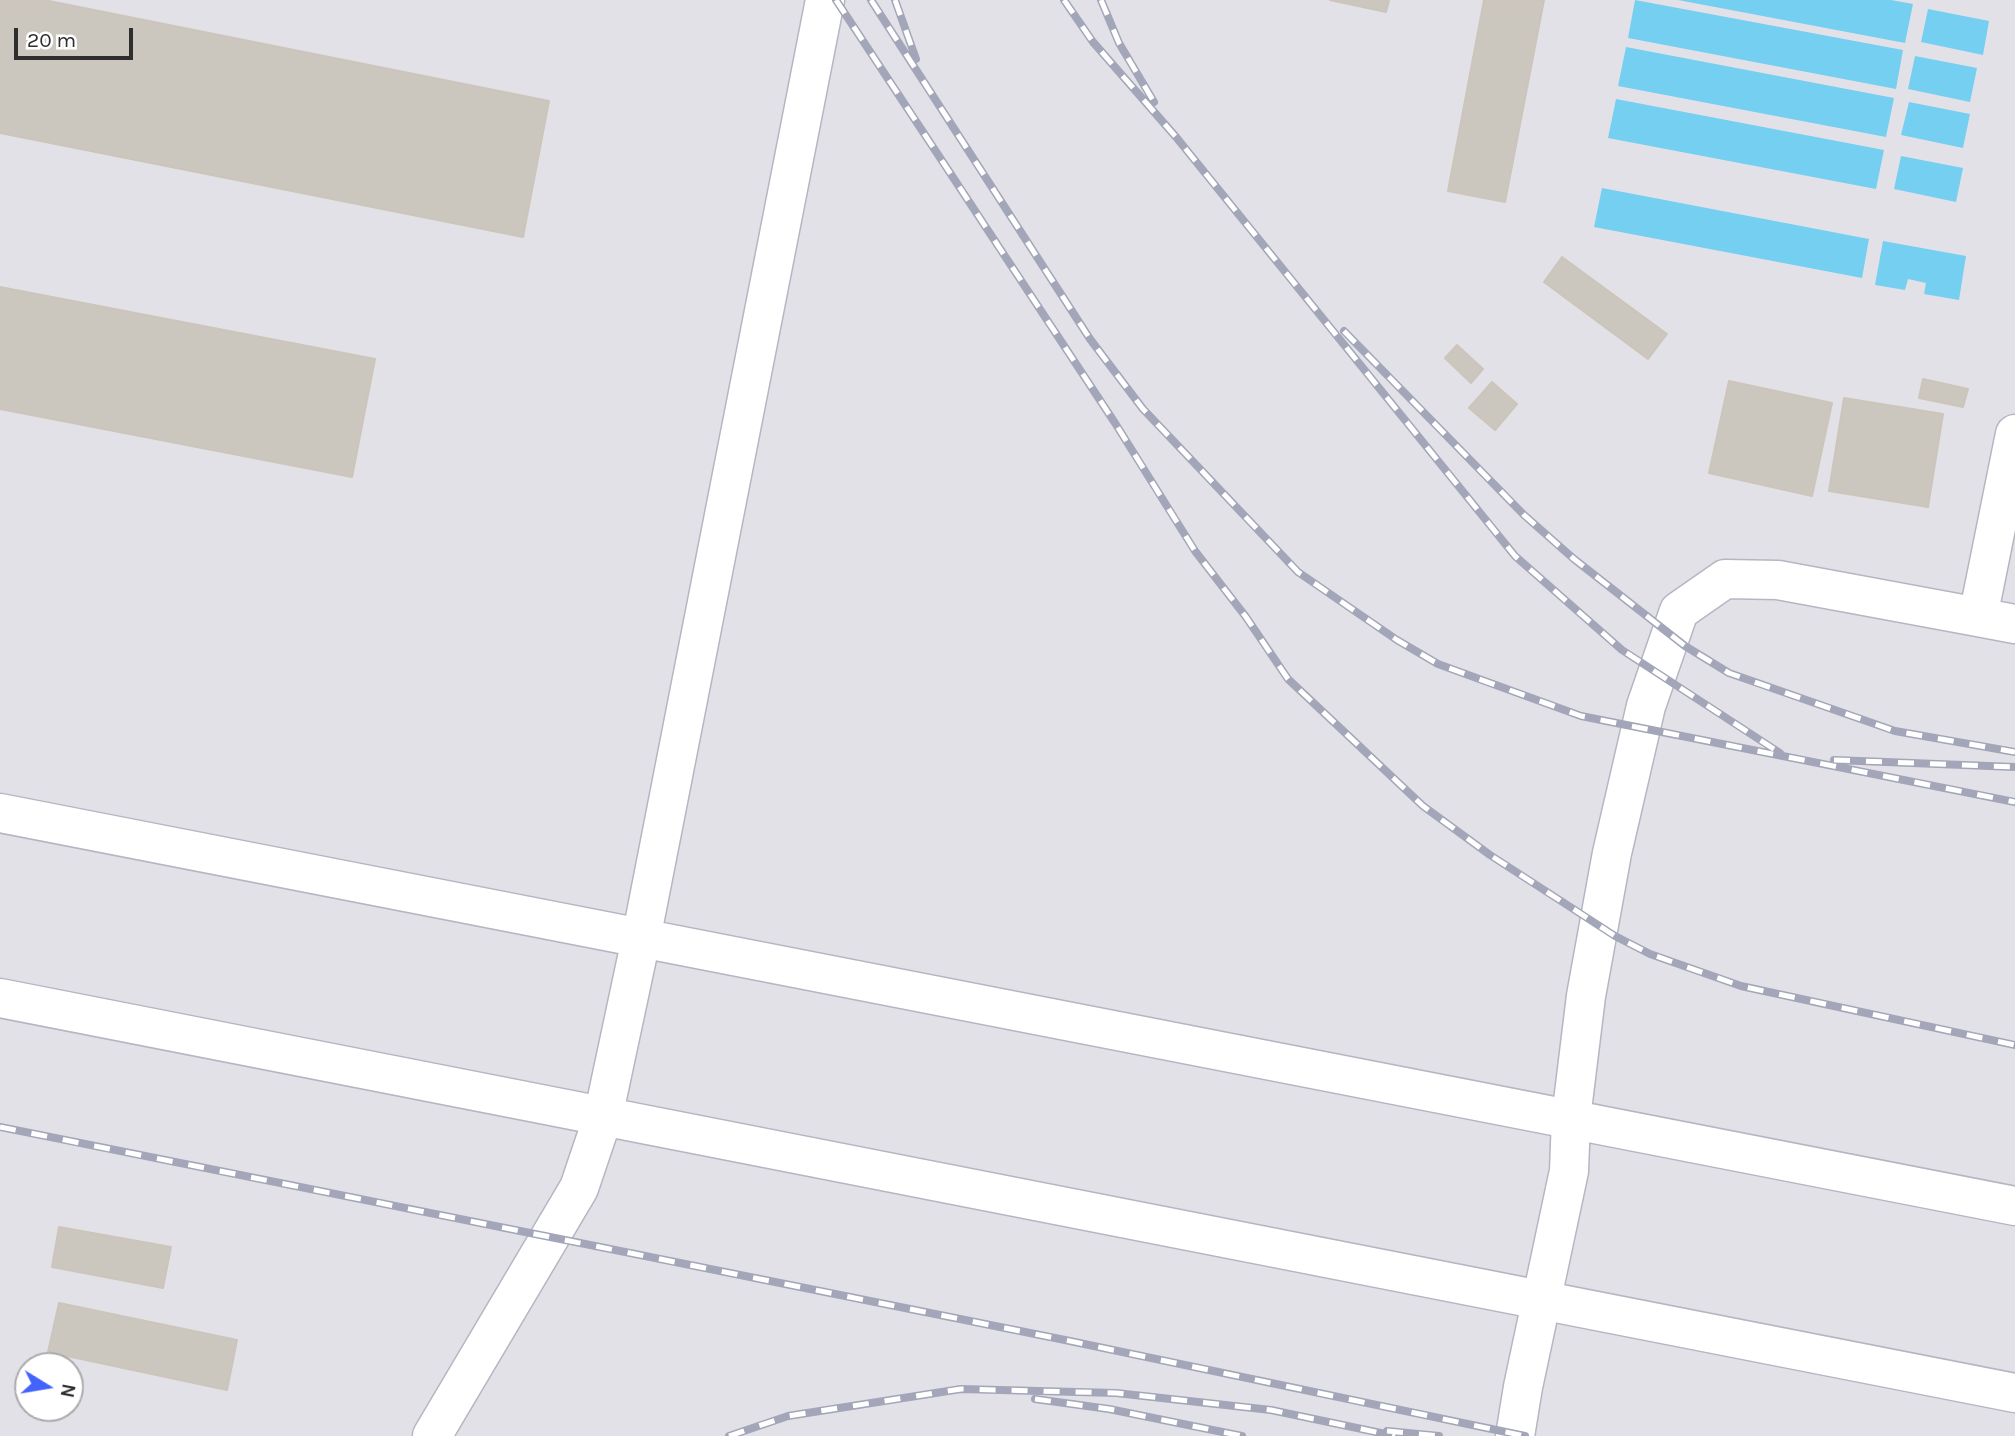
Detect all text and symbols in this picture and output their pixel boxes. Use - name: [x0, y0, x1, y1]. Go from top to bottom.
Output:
- scale bar: [18, 14, 136, 58]
- text: 20 m: [27, 28, 76, 52]
- north arrow: [14, 1352, 84, 1422]
- text: N: [56, 1382, 80, 1399]

